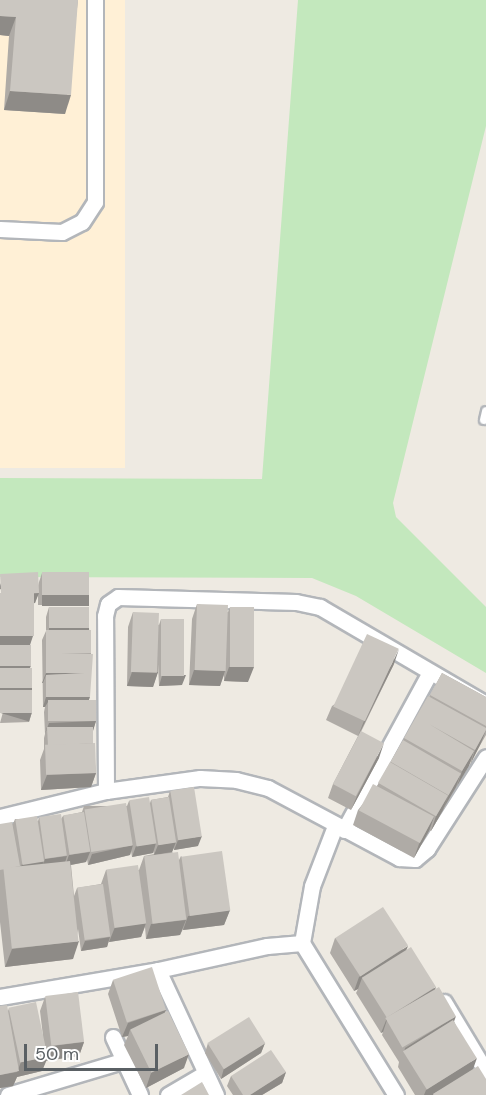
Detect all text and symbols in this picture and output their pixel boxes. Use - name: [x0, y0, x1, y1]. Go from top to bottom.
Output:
- scale bar: [27, 1032, 160, 1070]
- text: 50 m: [35, 1042, 79, 1066]

